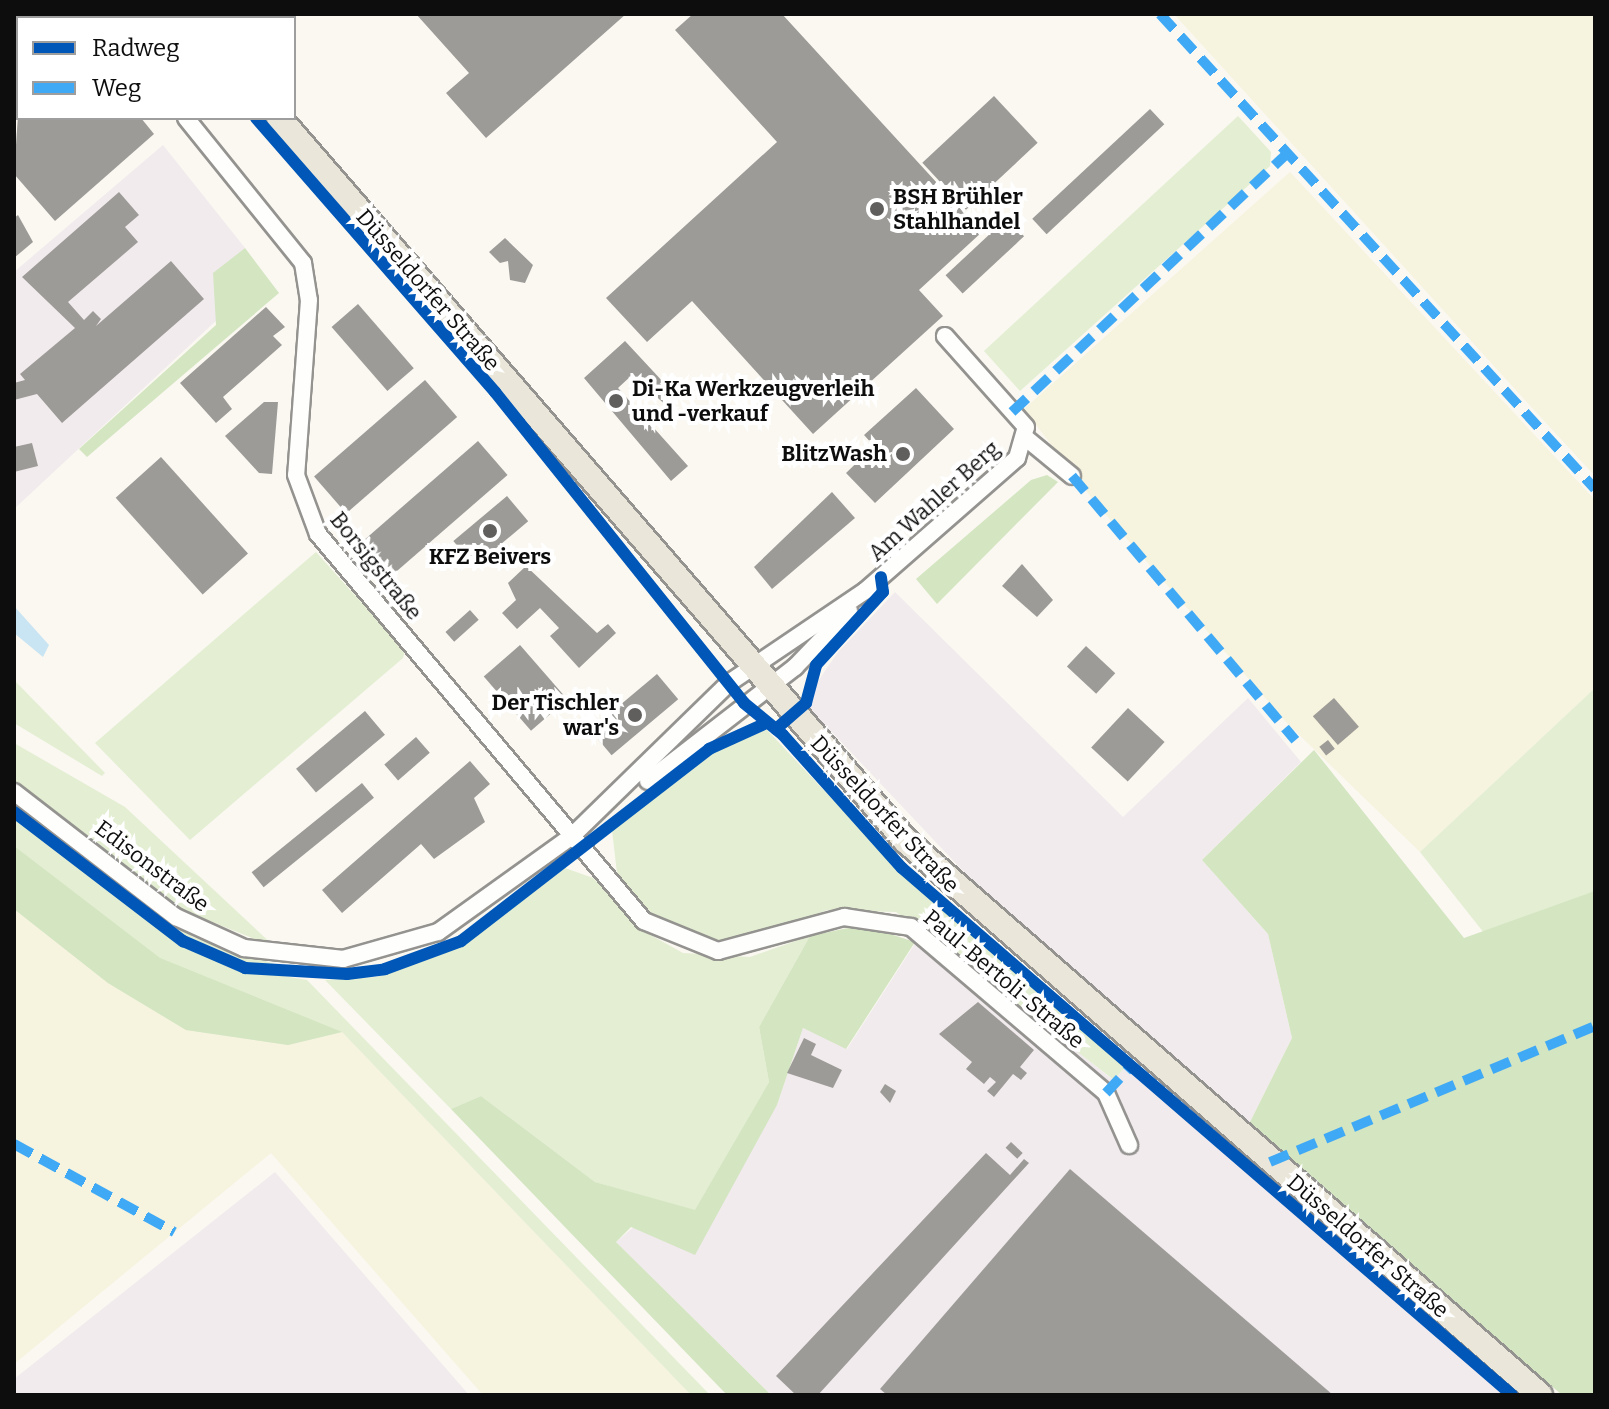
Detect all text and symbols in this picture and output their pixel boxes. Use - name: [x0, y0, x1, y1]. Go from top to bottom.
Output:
- legend: [16, 16, 296, 120]
- text: Radweg: [92, 34, 180, 62]
- text: Weg: [92, 74, 141, 102]
- place label: BSH Brühler Stahlhandel: [893, 183, 1023, 234]
- marker: BSH Brühler Stahlhandel: [868, 200, 886, 218]
- street label: Düsseldorfer Straße: [351, 204, 505, 376]
- place label: Di-Ka Werkzeugverleih und -verkauf: [632, 375, 875, 426]
- marker: Di-Ka Werkzeugverleih und -verkauf: [607, 392, 625, 410]
- street label: Am Wahler Berg: [863, 435, 1005, 567]
- place label: BlitzWash: [781, 441, 887, 467]
- marker: BlitzWash: [894, 445, 912, 463]
- street label: Borsigstraße: [325, 507, 427, 625]
- marker: KFZ Beivers: [481, 522, 499, 540]
- place label: KFZ Beivers: [429, 544, 551, 570]
- place label: Der Tischler war's: [492, 689, 619, 740]
- marker: Der Tischler war's: [626, 706, 644, 724]
- street label: Düsseldorfer Straße: [805, 730, 965, 898]
- street label: Edisonstraße: [90, 815, 214, 917]
- street label: Paul-Bertoli-Straße: [918, 904, 1090, 1054]
- street label: Düsseldorfer Straße: [1282, 1169, 1454, 1323]

